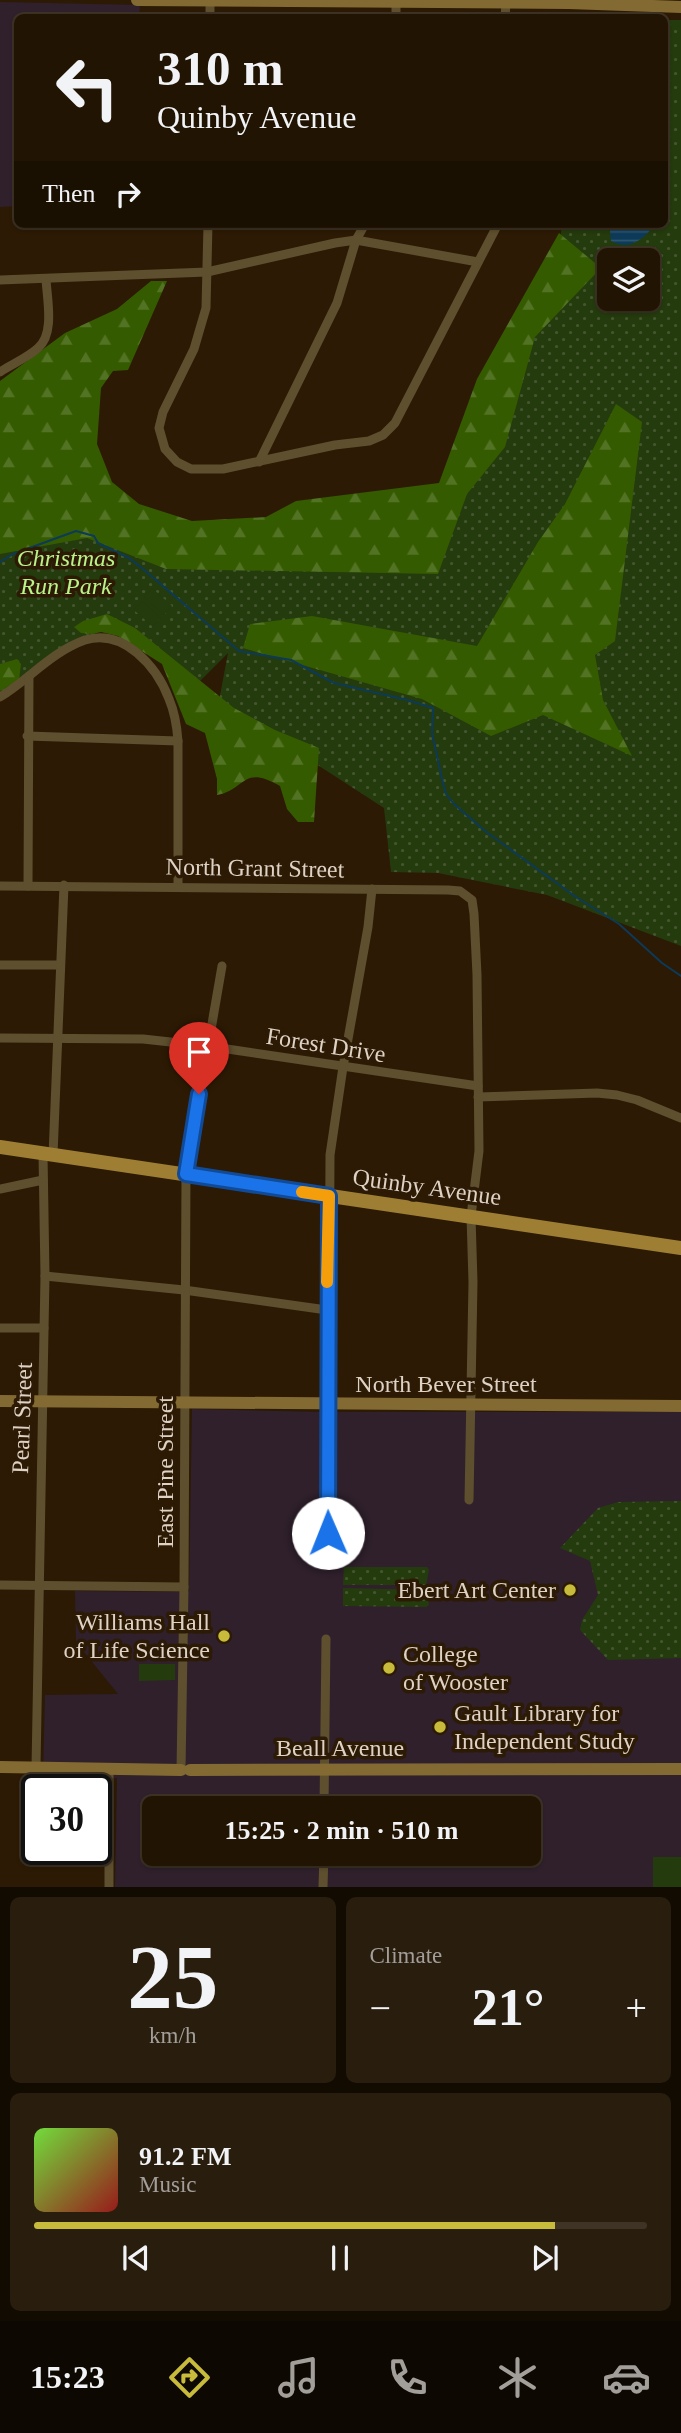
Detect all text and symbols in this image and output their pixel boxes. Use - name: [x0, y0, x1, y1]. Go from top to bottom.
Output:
- text: 310 m: [157, 41, 284, 96]
- icon: left: [42, 42, 133, 133]
- text: Quinby Avenue: [157, 99, 356, 135]
- icon: right: [109, 175, 147, 213]
- text: Then: [42, 179, 95, 208]
- map controls: [597, 248, 660, 311]
- button: layers: [597, 248, 660, 311]
- park label: Christmas Run Park: [17, 545, 115, 599]
- street label: North Grant Street: [165, 853, 345, 883]
- pin: [169, 1022, 229, 1094]
- street label: Forest Drive: [264, 1023, 388, 1067]
- icon: arrive: [180, 1033, 218, 1071]
- street label: Quinby Avenue: [351, 1164, 503, 1210]
- street label: Pearl Street: [7, 1362, 37, 1474]
- street label: North Bever Street: [355, 1371, 537, 1397]
- street label: East Pine Street: [152, 1396, 178, 1548]
- position arrow: [291, 1496, 365, 1570]
- place label: Ebert Art Center: [397, 1577, 556, 1603]
- marker: Ebert Art Center: [562, 1582, 578, 1598]
- place label: Williams Hall of Life Science: [63, 1609, 210, 1663]
- marker: Williams Hall of Life Science: [216, 1628, 232, 1644]
- place label: College of Wooster: [403, 1641, 508, 1695]
- marker: College of Wooster: [381, 1660, 397, 1676]
- place label: Gault Library for Independent Study: [454, 1700, 635, 1754]
- marker: Gault Library for Independent Study: [432, 1719, 448, 1735]
- street label: Beall Avenue: [276, 1735, 404, 1761]
- speed limit sign: 30: [21, 1774, 112, 1865]
- text: 15:25 · 2 min · 510 m: [225, 1816, 459, 1845]
- text: 25: [127, 1927, 218, 2028]
- text: Climate: [370, 1943, 442, 1968]
- text: 21°: [472, 1979, 545, 2036]
- text: −: [370, 1987, 391, 2029]
- text: +: [626, 1987, 647, 2029]
- text: km/h: [149, 2023, 196, 2048]
- text: 91.2 FM: [139, 2142, 231, 2171]
- text: Music: [139, 2172, 197, 2197]
- icon: previous: [117, 2239, 155, 2277]
- icon: pause: [321, 2239, 359, 2277]
- icon: next: [526, 2239, 564, 2277]
- icon: directions: [165, 2353, 214, 2402]
- icon: music: [274, 2353, 323, 2402]
- icon: phone: [383, 2353, 432, 2402]
- icon: climate: [493, 2353, 542, 2402]
- icon: car: [602, 2353, 651, 2402]
- text: 15:23: [30, 2359, 105, 2395]

